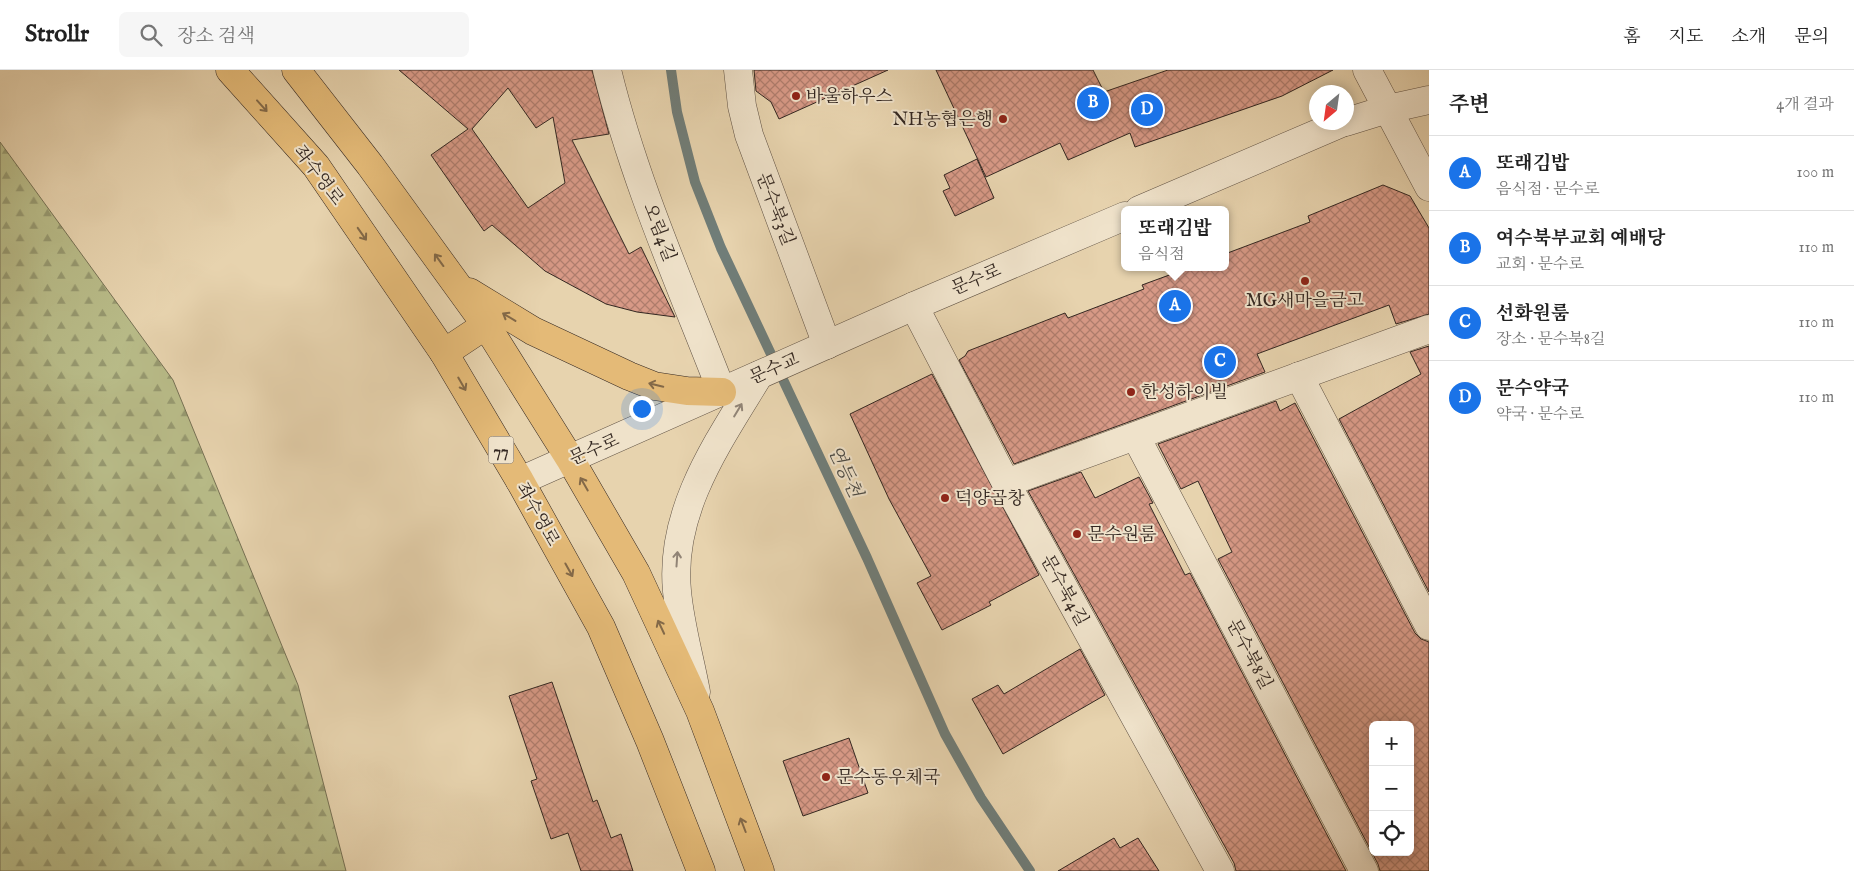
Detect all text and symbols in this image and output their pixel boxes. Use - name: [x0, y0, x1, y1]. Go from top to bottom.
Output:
- search box: [119, 12, 469, 57]
- text: Strollr: [25, 19, 89, 50]
- icon: search: [137, 21, 165, 49]
- text: 장소 검색: [177, 25, 255, 49]
- text: 홈: [1623, 26, 1641, 49]
- text: 지도: [1669, 26, 1703, 49]
- text: 소개: [1731, 26, 1766, 49]
- text: 문의: [1794, 26, 1829, 49]
- pin: B: [1077, 84, 1109, 122]
- north arrow: [1309, 85, 1354, 130]
- place label: 바울하우스: [806, 86, 894, 109]
- marker: 바울하우스: [790, 90, 802, 102]
- pin: D: [1131, 91, 1163, 129]
- text: 주변: [1449, 92, 1490, 119]
- text: 4개 결과: [1776, 95, 1834, 115]
- one-way arrow: [256, 100, 268, 113]
- place label: NH농협은행: [892, 109, 993, 132]
- marker: NH농협은행: [997, 113, 1009, 125]
- street label: 좌수영로: [288, 141, 348, 211]
- text: 또래김밥: [1496, 152, 1569, 176]
- text: A: [1460, 163, 1470, 183]
- text: 100 m: [1797, 163, 1834, 183]
- street label: 문수북3길: [750, 170, 799, 249]
- text: 음식점 · 문수로: [1496, 180, 1599, 200]
- street label: 오림4길: [637, 200, 680, 265]
- popup: [1121, 206, 1229, 271]
- text: 또래김밥: [1138, 217, 1212, 241]
- one-way arrow: [357, 227, 367, 241]
- text: 여수북부교회 예배당: [1496, 227, 1665, 251]
- text: B: [1460, 238, 1470, 258]
- text: 110 m: [1798, 238, 1834, 258]
- text: 음식점: [1138, 245, 1185, 265]
- one-way arrow: [433, 253, 444, 267]
- text: 교회 · 문수로: [1496, 255, 1584, 275]
- street label: 문수로: [948, 260, 1005, 301]
- marker: MG새마을금고: [1299, 275, 1311, 287]
- pin: A: [1159, 287, 1191, 325]
- place label: MG새마을금고: [1246, 290, 1365, 313]
- text: 선화원룸: [1496, 302, 1569, 326]
- one-way arrow: [503, 312, 517, 322]
- text: C: [1459, 313, 1471, 333]
- text: 110 m: [1798, 313, 1834, 333]
- text: 장소 · 문수북8길: [1496, 330, 1606, 350]
- pin: C: [1204, 343, 1236, 381]
- street label: 문수교: [746, 348, 804, 390]
- one-way arrow: [457, 376, 467, 391]
- text: 문수약국: [1496, 377, 1569, 401]
- one-way arrow: [649, 380, 665, 390]
- place label: 한성하이빌: [1141, 382, 1228, 405]
- marker: 한성하이빌: [1125, 386, 1137, 398]
- text: D: [1459, 388, 1471, 408]
- text: 110 m: [1798, 388, 1834, 408]
- your location: [629, 396, 655, 422]
- one-way arrow: [733, 404, 743, 418]
- text: 약국 · 문수로: [1496, 405, 1584, 425]
- street label: 문수로: [566, 429, 623, 471]
- road number: 77: [488, 436, 514, 464]
- water label: 연등천: [822, 442, 867, 503]
- one-way arrow: [579, 476, 589, 491]
- street label: 좌수영로: [510, 479, 564, 551]
- place label: 덕양곱창: [955, 488, 1025, 511]
- marker: 덕양곱창: [939, 492, 951, 504]
- place label: 문수원룸: [1087, 524, 1157, 547]
- marker: 문수원룸: [1071, 528, 1083, 540]
- one-way arrow: [672, 551, 682, 567]
- street label: 문수북4길: [1035, 551, 1093, 631]
- one-way arrow: [565, 562, 575, 576]
- street label: 문수북8길: [1221, 615, 1277, 694]
- one-way arrow: [656, 620, 665, 635]
- map controls: [1369, 721, 1414, 856]
- button: +: [1369, 721, 1414, 766]
- button: −: [1369, 766, 1414, 811]
- place label: 문수동우체국: [836, 767, 940, 790]
- marker: 문수동우체국: [820, 771, 832, 783]
- button: locate: [1369, 811, 1414, 856]
- one-way arrow: [738, 818, 747, 834]

